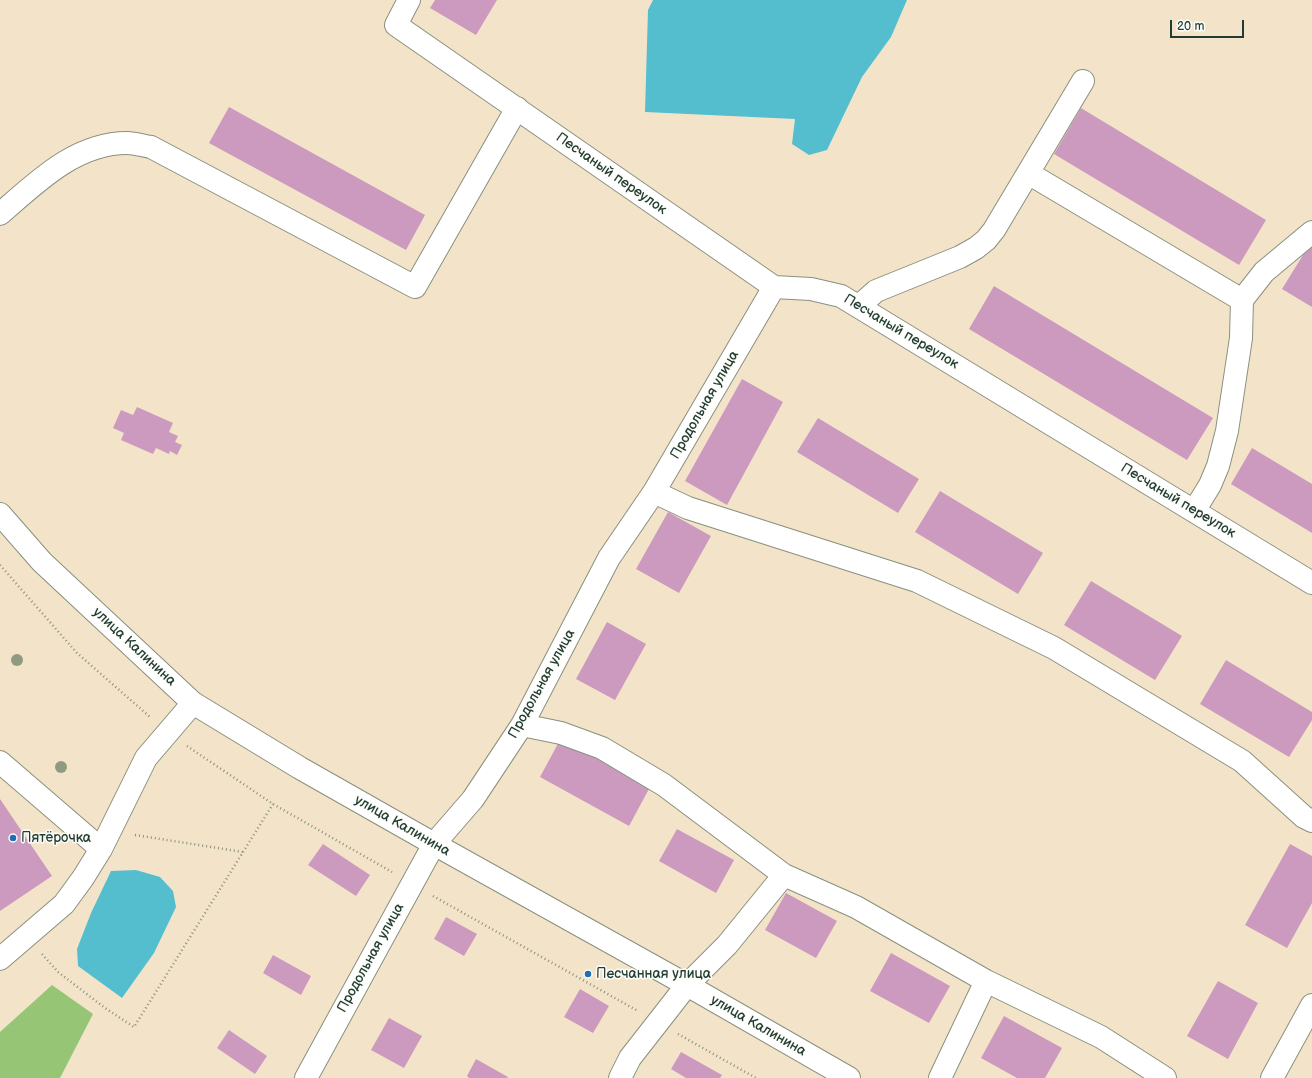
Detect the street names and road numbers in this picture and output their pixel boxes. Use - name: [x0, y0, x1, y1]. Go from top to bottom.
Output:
- street label: Песчаный переулок: [552, 129, 670, 219]
- street label: Песчаный переулок: [840, 291, 962, 373]
- street label: Продольная улица: [667, 348, 743, 462]
- street label: Песчаный переулок: [1117, 460, 1239, 542]
- street label: улица Калинина: [89, 604, 179, 690]
- street label: Продольная улица: [505, 626, 579, 742]
- street label: улица Калинина: [351, 792, 453, 860]
- street label: Продольная улица: [334, 900, 408, 1016]
- street label: улица Калинина: [707, 992, 809, 1060]

